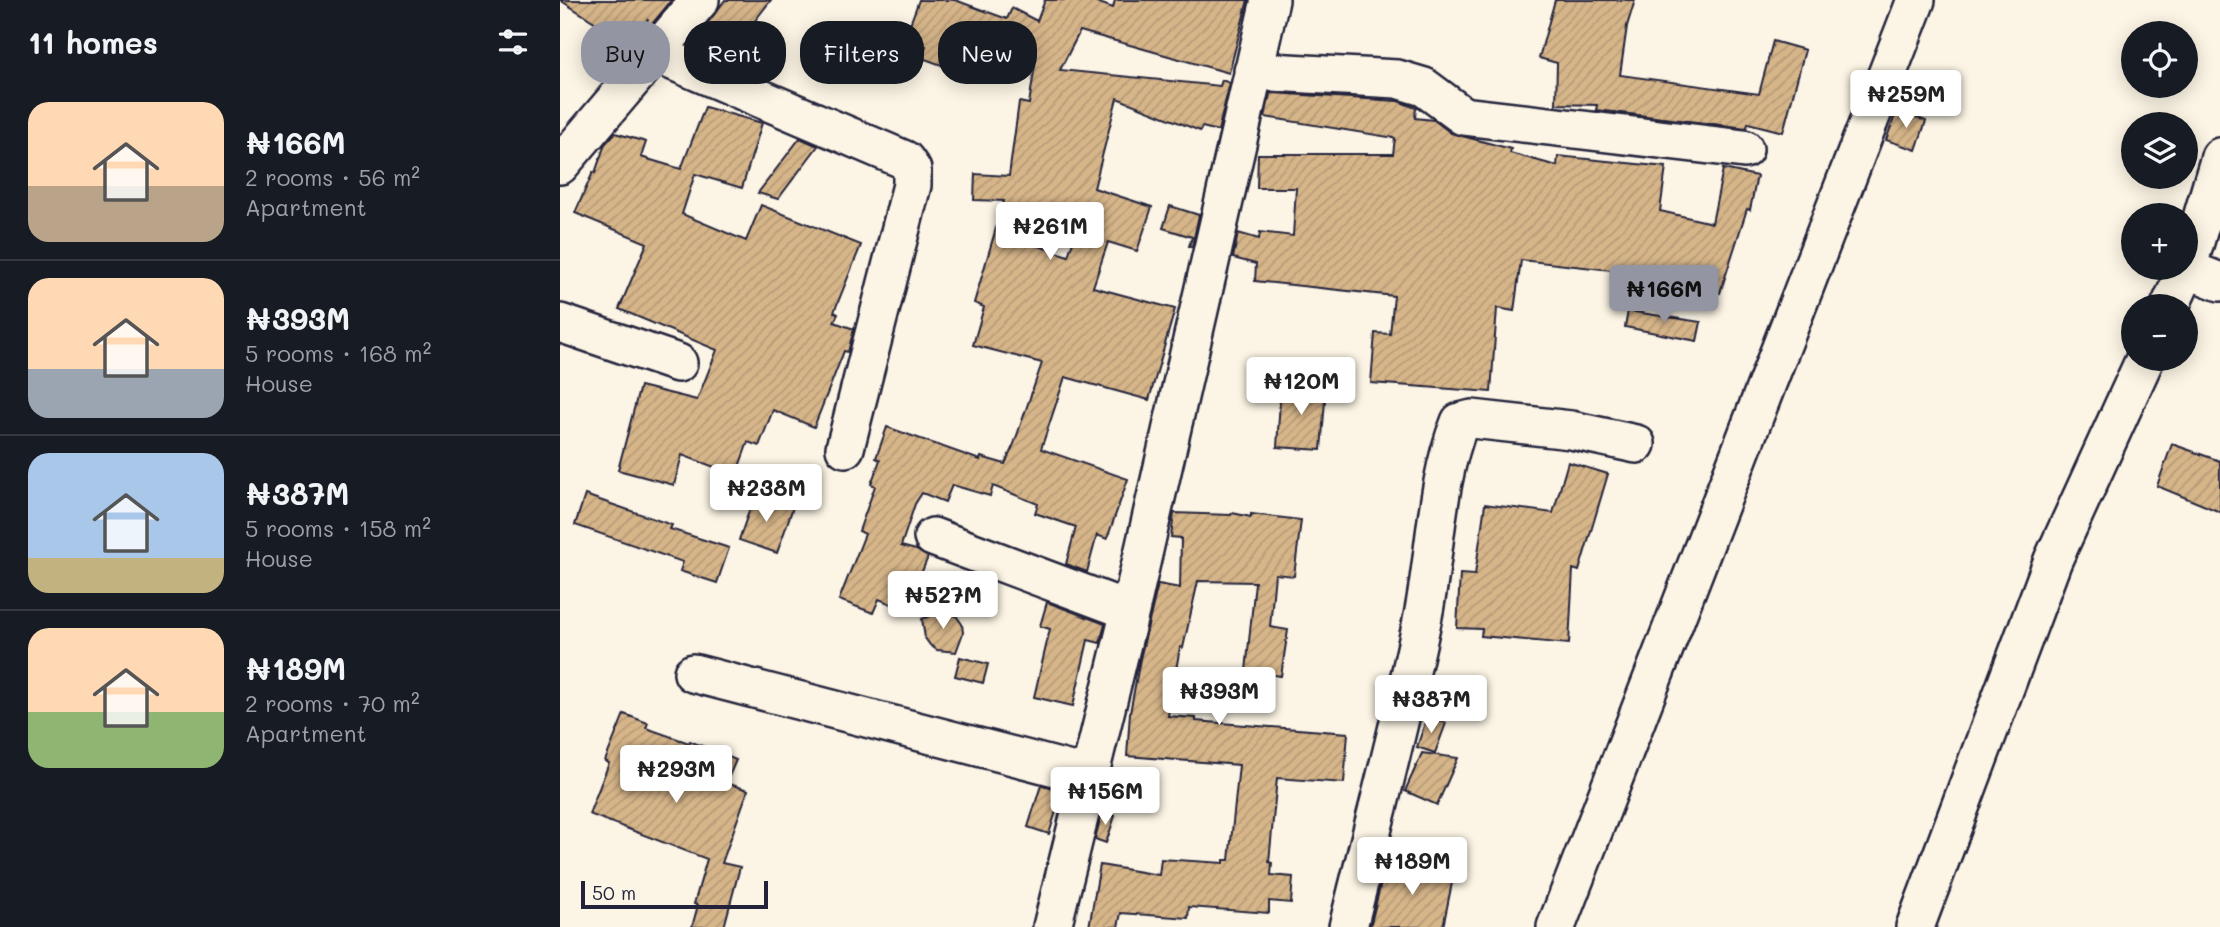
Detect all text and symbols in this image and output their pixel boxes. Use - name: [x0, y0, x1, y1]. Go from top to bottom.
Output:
- chip: Buy: [581, 21, 670, 84]
- chip: Rent: [684, 21, 786, 84]
- chip: Filters: [800, 21, 924, 84]
- chip: New: [938, 21, 1037, 84]
- map controls: [2121, 21, 2198, 371]
- button: locate: [2121, 21, 2198, 98]
- text: 11 homes: [28, 22, 158, 62]
- icon: filters: [494, 23, 532, 61]
- pin: ₦259M: [1857, 71, 1955, 130]
- text: ₦259M: [1866, 78, 1946, 108]
- button: layers: [2121, 112, 2198, 189]
- text: ₦166M: [245, 122, 346, 162]
- icon: home: [84, 130, 168, 214]
- text: 2 rooms · 56 m²: [245, 162, 420, 192]
- text: Apartment: [245, 192, 367, 222]
- pin: ₦261M: [1001, 202, 1099, 262]
- button: +: [2121, 203, 2198, 280]
- text: ₦261M: [1012, 210, 1088, 240]
- pin: ₦166M: [1615, 266, 1713, 325]
- text: ₦166M: [1625, 273, 1703, 303]
- button: −: [2121, 294, 2198, 371]
- text: ₦393M: [245, 298, 350, 338]
- icon: home: [84, 306, 168, 390]
- text: 5 rooms · 168 m²: [245, 338, 431, 368]
- pin: ₦120M: [1252, 358, 1350, 417]
- text: ₦120M: [1262, 365, 1340, 395]
- text: House: [245, 368, 313, 398]
- pin: ₦238M: [717, 464, 815, 524]
- text: ₦238M: [726, 472, 806, 502]
- text: ₦387M: [245, 473, 350, 513]
- icon: home: [84, 481, 168, 565]
- text: 5 rooms · 158 m²: [245, 513, 431, 543]
- text: House: [245, 543, 313, 573]
- pin: ₦527M: [894, 572, 992, 631]
- text: ₦527M: [904, 579, 982, 609]
- text: ₦189M: [245, 648, 346, 688]
- icon: home: [84, 656, 168, 740]
- pin: ₦393M: [1170, 668, 1268, 727]
- text: ₦393M: [1179, 675, 1259, 705]
- pin: ₦387M: [1382, 676, 1480, 735]
- text: ₦387M: [1391, 683, 1471, 713]
- text: 2 rooms · 70 m²: [245, 688, 420, 718]
- text: Apartment: [245, 718, 367, 748]
- pin: ₦293M: [627, 746, 725, 805]
- text: ₦293M: [636, 753, 716, 783]
- pin: ₦156M: [1056, 768, 1154, 827]
- text: ₦156M: [1067, 775, 1143, 805]
- pin: ₦189M: [1363, 838, 1461, 897]
- text: ₦189M: [1373, 845, 1451, 875]
- scale bar: [581, 878, 768, 910]
- text: 50 m: [592, 880, 636, 905]

